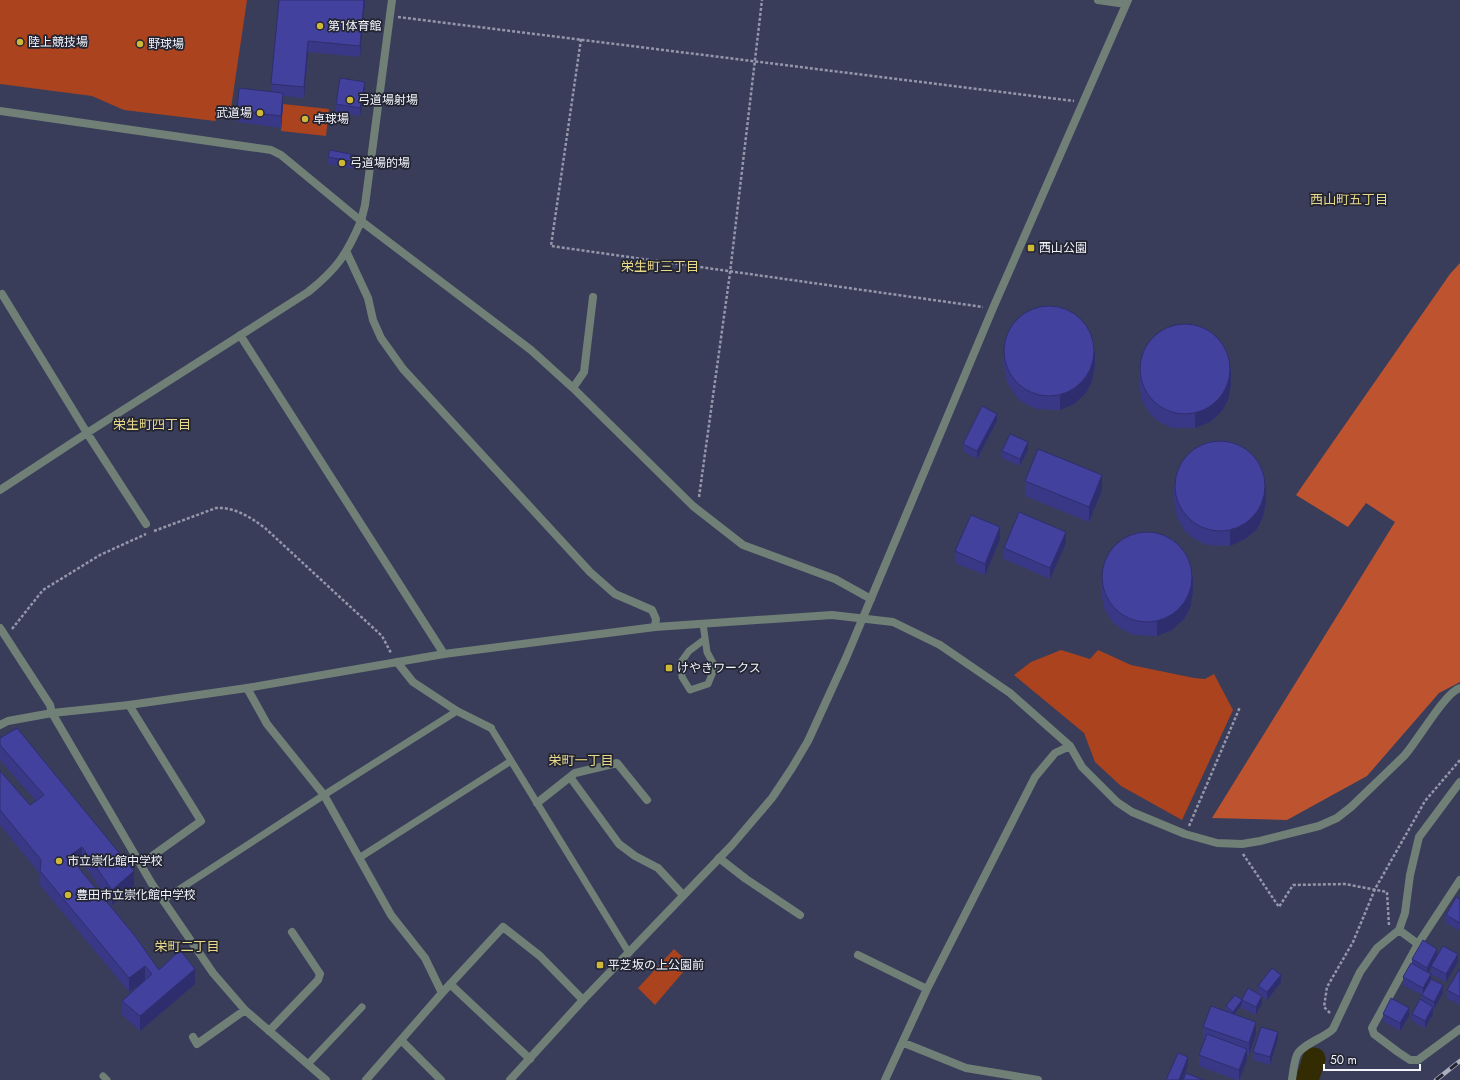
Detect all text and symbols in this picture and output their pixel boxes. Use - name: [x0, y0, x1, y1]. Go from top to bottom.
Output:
- place label: 第1体育館: [328, 17, 381, 35]
- marker: 第1体育館: [315, 21, 325, 31]
- place label: 陸上競技場: [28, 33, 88, 51]
- place label: 野球場: [148, 35, 184, 53]
- marker: 陸上競技場: [15, 37, 25, 47]
- marker: 野球場: [135, 39, 145, 49]
- place label: 弓道場射場: [358, 91, 418, 109]
- marker: 弓道場射場: [345, 95, 355, 105]
- place label: 武道場: [216, 104, 252, 122]
- marker: 武道場: [255, 108, 265, 118]
- place label: 卓球場: [313, 110, 349, 128]
- marker: 卓球場: [300, 114, 310, 124]
- place label: 弓道場的場: [350, 154, 410, 172]
- marker: 弓道場的場: [337, 158, 347, 168]
- district label: 西山町五丁目: [1310, 190, 1388, 209]
- place label: 西山公園: [1039, 239, 1087, 257]
- marker: 西山公園: [1026, 243, 1036, 253]
- district label: 栄生町三丁目: [621, 257, 699, 276]
- district label: 栄生町四丁目: [113, 415, 191, 434]
- place label: けやきワークス: [677, 659, 761, 677]
- marker: けやきワークス: [664, 663, 674, 673]
- district label: 栄町一丁目: [548, 751, 614, 770]
- place label: 市立崇化館中学校: [67, 852, 163, 870]
- marker: 市立崇化館中学校: [54, 856, 64, 866]
- place label: 豊田市立崇化館中学校: [76, 886, 196, 904]
- marker: 豊田市立崇化館中学校: [63, 890, 73, 900]
- district label: 栄町二丁目: [154, 937, 220, 956]
- place label: 平芝坂の上公園前: [608, 956, 704, 974]
- marker: 平芝坂の上公園前: [595, 960, 605, 970]
- scale bar: [1324, 1046, 1420, 1072]
- text: 50 m: [1330, 1051, 1357, 1069]

